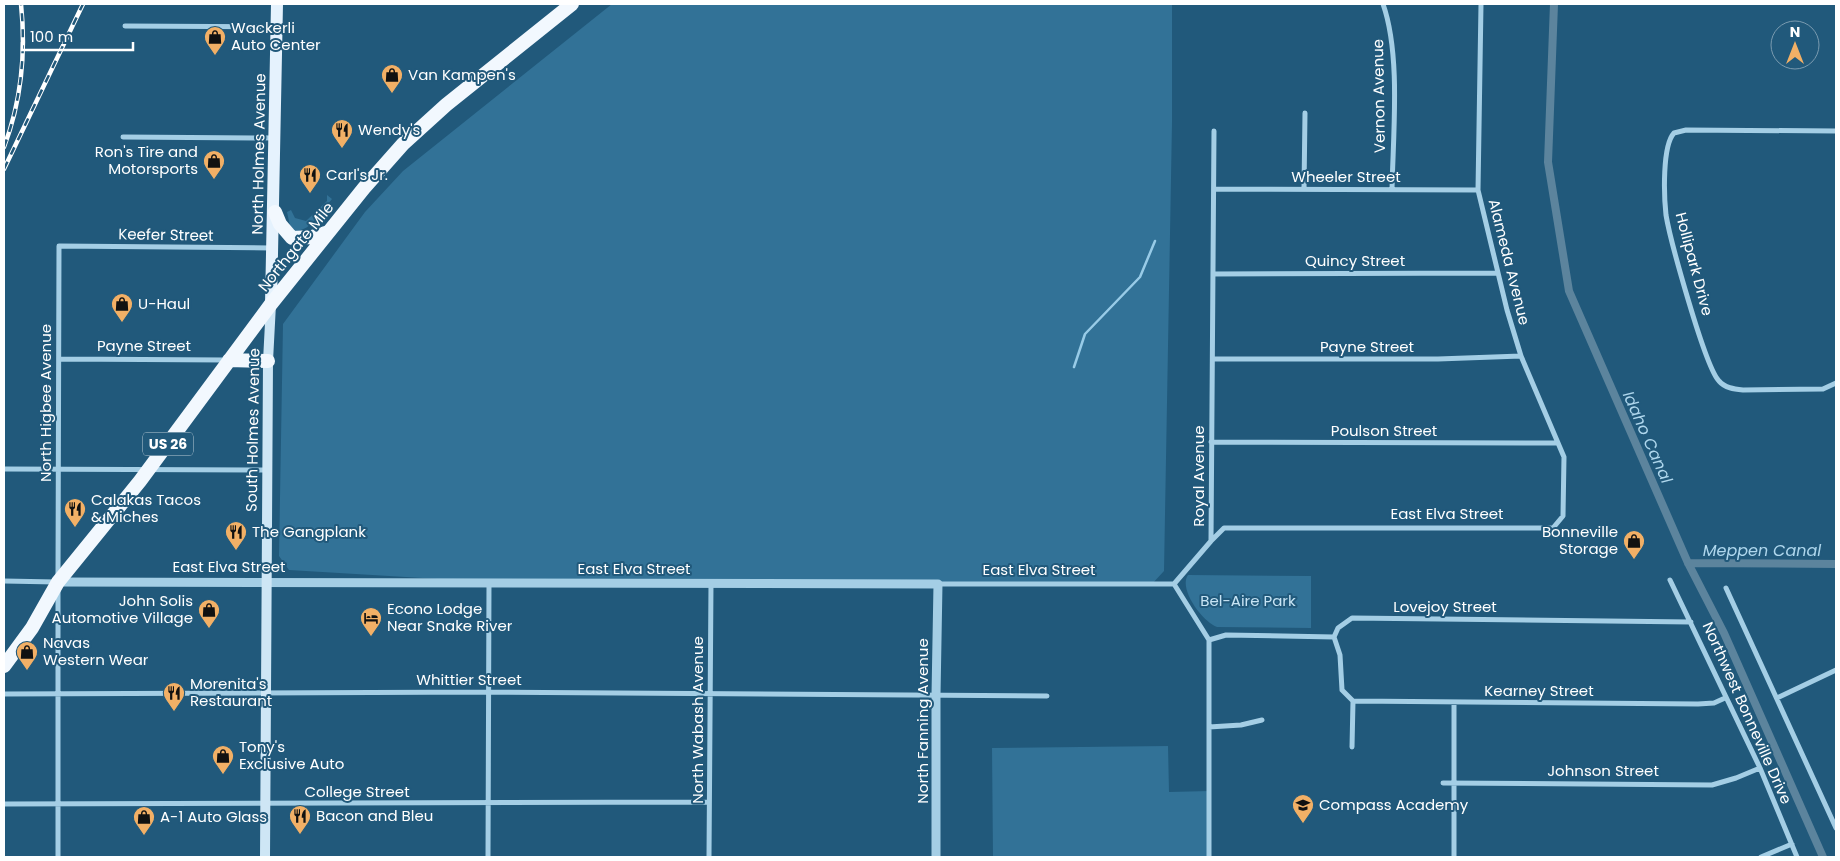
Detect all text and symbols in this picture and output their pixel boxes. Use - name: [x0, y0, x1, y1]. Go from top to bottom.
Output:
- place label: Wackerli Auto Center: [231, 17, 321, 55]
- scale bar: [22, 20, 134, 52]
- north arrow: [1770, 20, 1820, 70]
- text: N: [1790, 22, 1800, 42]
- shop icon: Wackerli Auto Center: [203, 25, 227, 56]
- text: 100 m: [30, 26, 73, 47]
- street label: Vernon Avenue: [1367, 39, 1390, 153]
- shop icon: Van Kampen's: [380, 63, 404, 94]
- place label: Van Kampen's: [408, 64, 516, 85]
- street label: North Holmes Avenue: [247, 73, 270, 235]
- restaurant icon: Wendy's: [330, 118, 354, 149]
- place label: Wendy's: [358, 119, 421, 140]
- place label: Ron's Tire and Motorsports: [95, 141, 198, 179]
- shop icon: Ron's Tire and Motorsports: [202, 149, 226, 180]
- restaurant icon: Carl's Jr.: [298, 163, 322, 194]
- place label: Carl's Jr.: [326, 164, 388, 185]
- street label: Wheeler Street: [1291, 166, 1401, 187]
- street label: Alameda Avenue: [1484, 197, 1535, 327]
- street label: Northgate Mile: [253, 198, 338, 296]
- street label: Hollipark Drive: [1671, 210, 1718, 318]
- street label: Keefer Street: [118, 223, 214, 246]
- street label: Quincy Street: [1305, 250, 1405, 271]
- shop icon: U-Haul: [110, 292, 134, 323]
- place label: U-Haul: [138, 293, 190, 314]
- street label: North Higbee Avenue: [35, 324, 56, 482]
- street label: Payne Street: [97, 335, 191, 356]
- street label: Payne Street: [1320, 336, 1414, 357]
- street label: South Holmes Avenue: [241, 348, 264, 512]
- water label: Idaho Canal: [1617, 387, 1678, 487]
- street label: Poulson Street: [1331, 420, 1437, 441]
- street label: Royal Avenue: [1188, 425, 1209, 527]
- road number: US 26: [143, 432, 193, 456]
- place label: Calakas Tacos & Miches: [91, 489, 201, 527]
- restaurant icon: Calakas Tacos & Miches: [63, 497, 87, 528]
- street label: East Elva Street: [1391, 503, 1504, 524]
- restaurant icon: The Gangplank: [224, 520, 248, 551]
- place label: The Gangplank: [252, 521, 366, 542]
- place label: Bonneville Storage: [1542, 521, 1618, 559]
- shop icon: Bonneville Storage: [1622, 529, 1646, 560]
- water label: Meppen Canal: [1703, 539, 1821, 562]
- street label: East Elva Street: [173, 556, 286, 577]
- street label: East Elva Street: [578, 558, 691, 579]
- street label: East Elva Street: [983, 559, 1096, 580]
- place label: John Solis Automotive Village: [52, 590, 193, 628]
- park label: Bel-Aire Park: [1200, 590, 1296, 611]
- street label: Lovejoy Street: [1393, 596, 1497, 617]
- shop icon: John Solis Automotive Village: [197, 598, 221, 629]
- place label: Econo Lodge Near Snake River: [387, 598, 513, 636]
- hotel icon: Econo Lodge Near Snake River: [359, 606, 383, 637]
- street label: Northwest Bonneville Drive: [1698, 618, 1797, 807]
- place label: Navas Western Wear: [43, 632, 149, 670]
- street label: North Wabash Avenue: [687, 636, 708, 804]
- street label: North Fanning Avenue: [912, 638, 933, 804]
- shop icon: Navas Western Wear: [15, 640, 39, 671]
- street label: Whittier Street: [416, 669, 522, 690]
- place label: Morenita's Restaurant: [190, 673, 272, 711]
- street label: Kearney Street: [1484, 680, 1594, 701]
- restaurant icon: Morenita's Restaurant: [162, 681, 186, 712]
- place label: Tony's Exclusive Auto: [239, 736, 344, 774]
- shop icon: Tony's Exclusive Auto: [211, 744, 235, 775]
- street label: Johnson Street: [1547, 760, 1659, 781]
- street label: College Street: [304, 781, 410, 802]
- school or university icon: Compass Academy: [1291, 793, 1315, 824]
- place label: Compass Academy: [1319, 794, 1469, 815]
- restaurant icon: Bacon and Bleu: [288, 804, 312, 835]
- shop icon: A-1 Auto Glass: [132, 805, 156, 836]
- place label: Bacon and Bleu: [316, 805, 433, 826]
- place label: A-1 Auto Glass: [160, 806, 267, 827]

